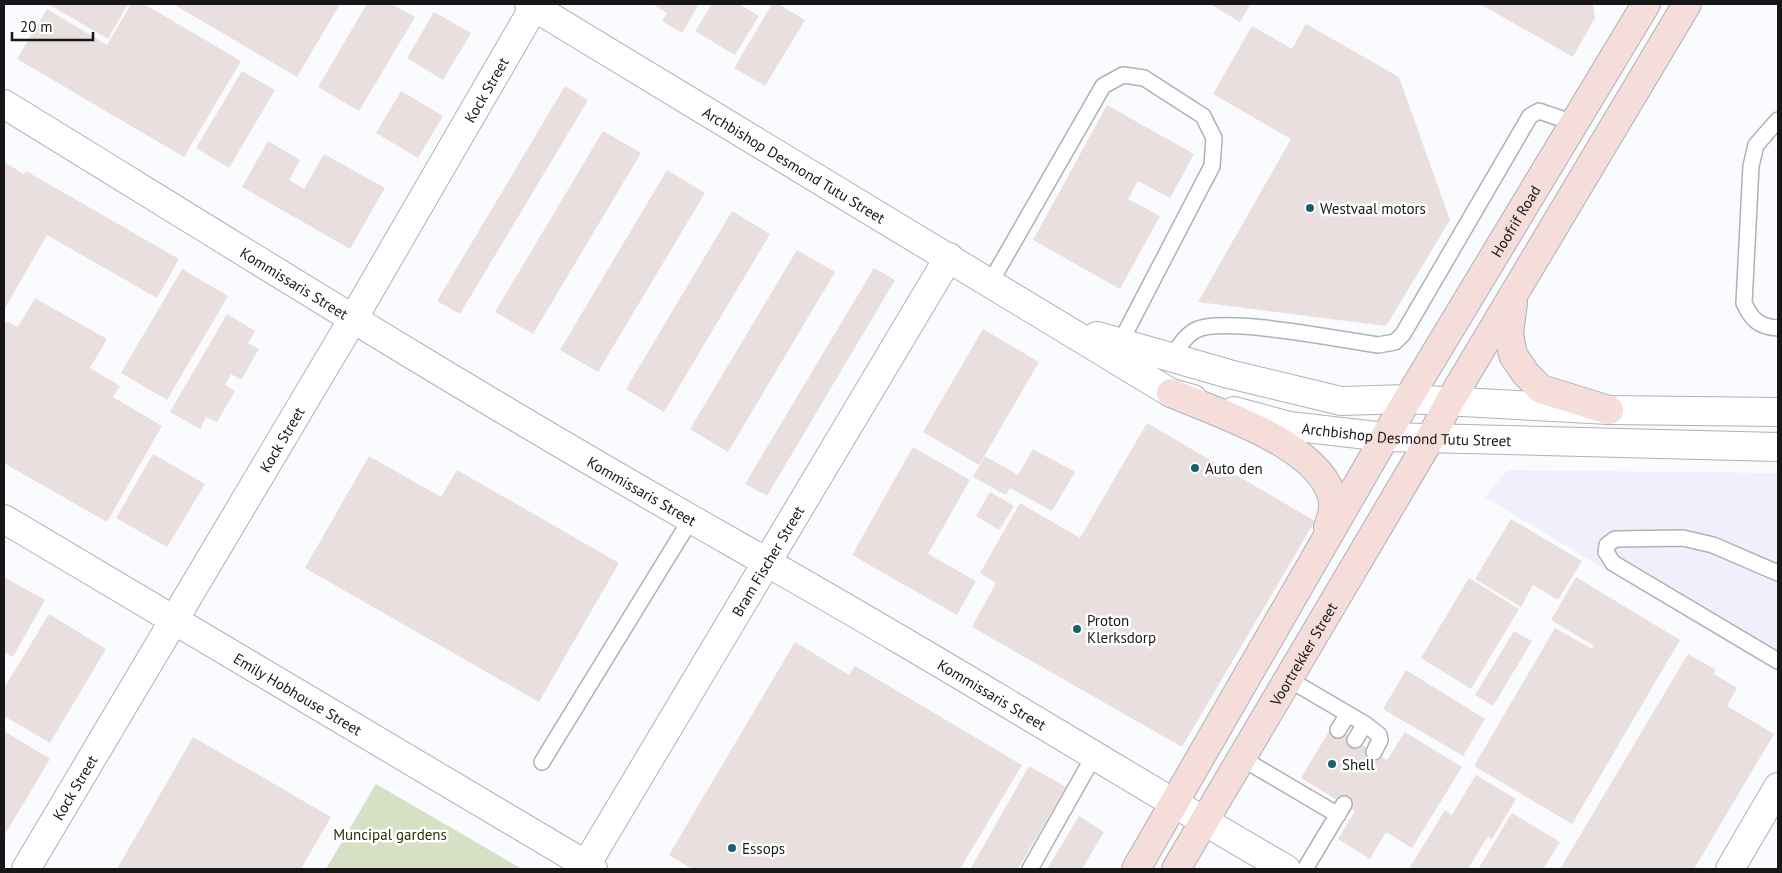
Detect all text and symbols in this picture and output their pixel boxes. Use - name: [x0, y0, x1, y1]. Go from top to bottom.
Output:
- scale bar: [12, 10, 94, 42]
- text: 20 m: [20, 17, 53, 36]
- street label: Kock Street: [460, 54, 512, 126]
- street label: Archbishop Desmond Tutu Street: [699, 102, 889, 227]
- street label: Hoofrif Road: [1486, 181, 1544, 260]
- place label: Westvaal motors: [1320, 199, 1426, 218]
- marker: Westvaal motors: [1304, 202, 1316, 214]
- street label: Kommissaris Street: [237, 243, 352, 323]
- street label: Kock Street: [255, 403, 308, 475]
- street label: Archbishop Desmond Tutu Street: [1301, 418, 1512, 450]
- street label: Kommissaris Street: [584, 452, 700, 530]
- place label: Auto den: [1205, 459, 1263, 478]
- marker: Auto den: [1189, 462, 1201, 474]
- street label: Bram Fischer Street: [727, 502, 808, 620]
- street label: Voortrekker Street: [1265, 599, 1341, 710]
- place label: Proton Klerksdorp: [1087, 611, 1156, 647]
- marker: Proton Klerksdorp: [1071, 623, 1083, 635]
- street label: Emily Hobhouse Street: [230, 648, 366, 739]
- street label: Kommissaris Street: [935, 655, 1050, 734]
- street label: Kock Street: [48, 751, 101, 823]
- place label: Shell: [1342, 755, 1375, 774]
- marker: Shell: [1326, 758, 1338, 770]
- park label: Muncipal gardens: [333, 825, 447, 844]
- place label: Essops: [742, 839, 785, 858]
- marker: Essops: [726, 842, 738, 854]

